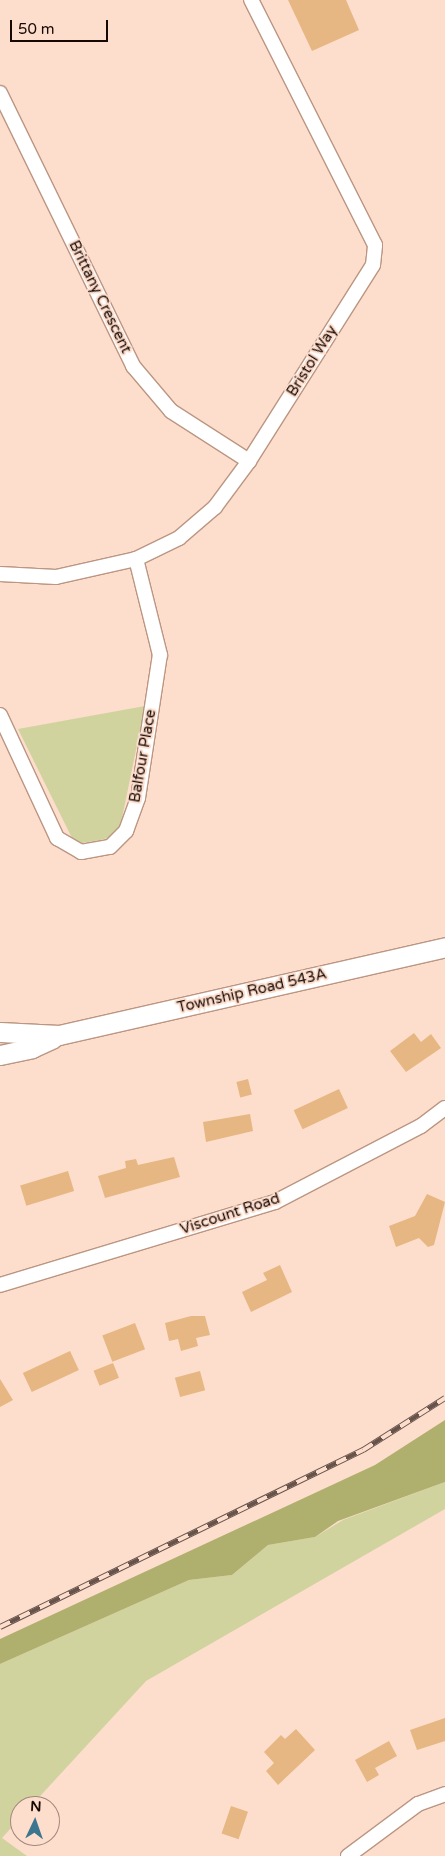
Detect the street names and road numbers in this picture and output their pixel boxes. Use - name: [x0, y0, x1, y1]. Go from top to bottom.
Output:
- street label: Brittany Crescent: [65, 238, 135, 356]
- street label: Bristol Way: [283, 322, 341, 400]
- street label: Balfour Place: [126, 708, 160, 804]
- street label: Township Road 543A: [176, 965, 328, 1017]
- street label: Viscount Road: [178, 1189, 282, 1239]

